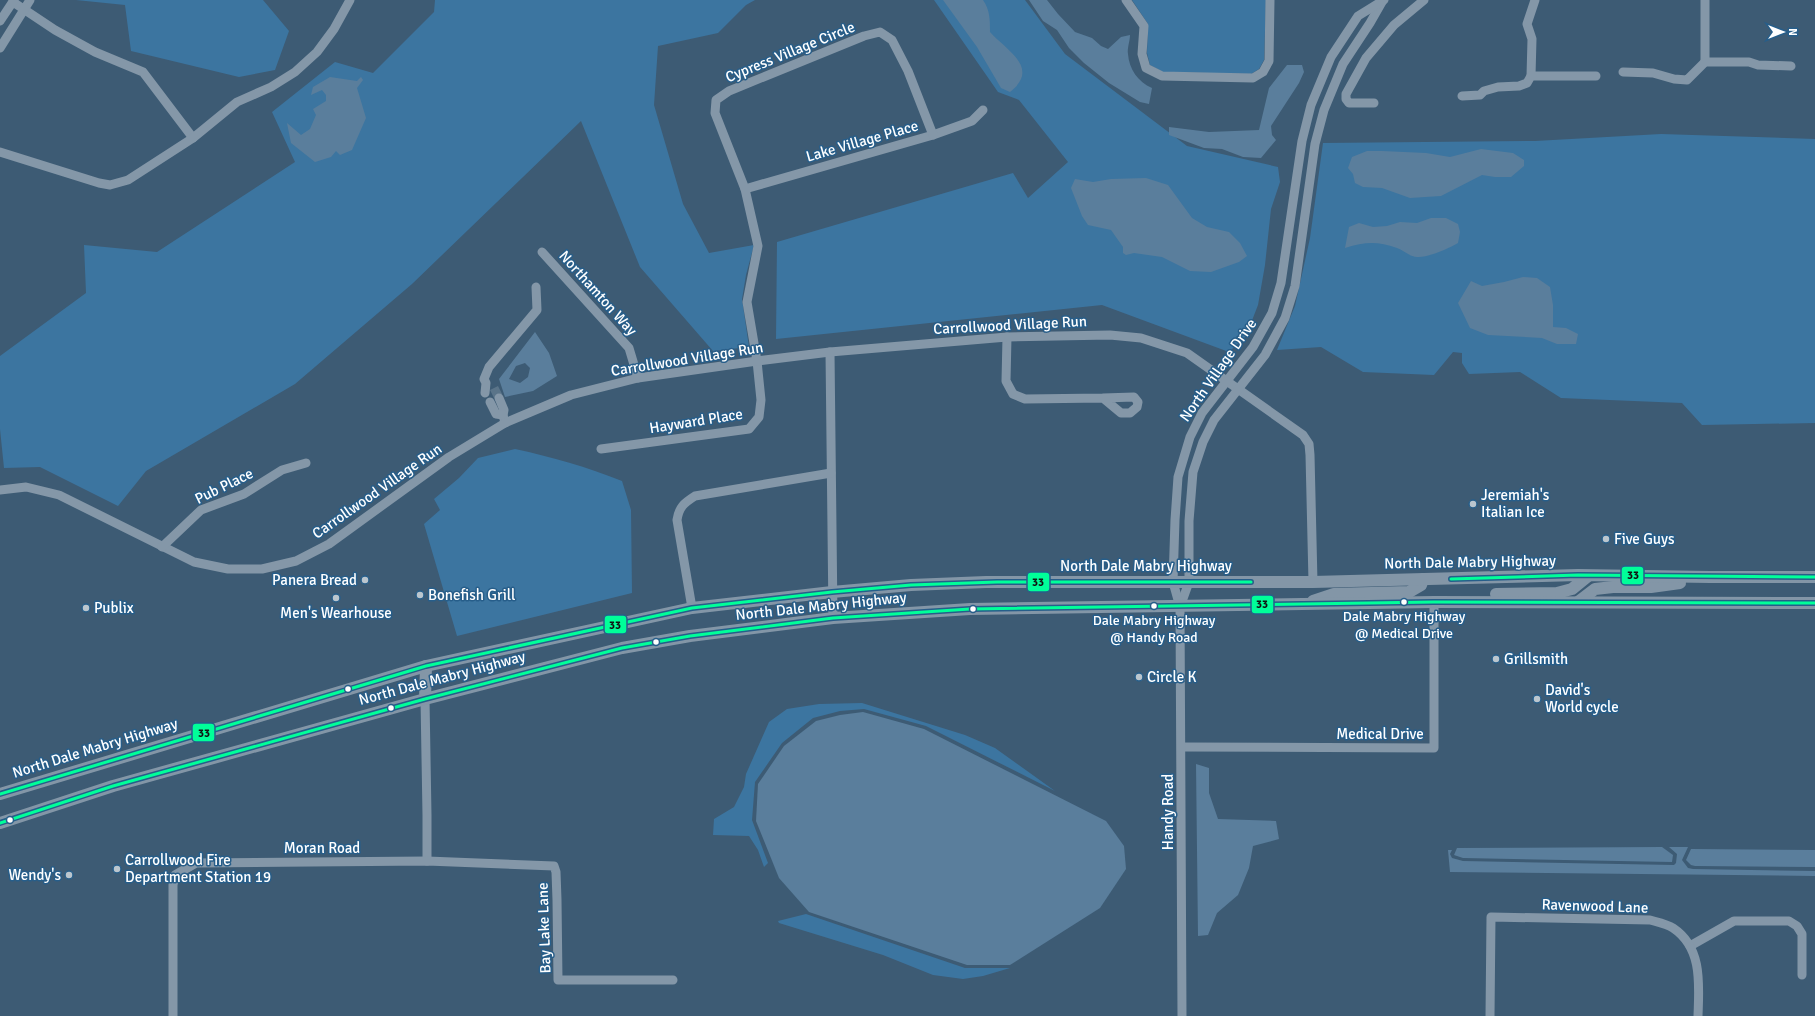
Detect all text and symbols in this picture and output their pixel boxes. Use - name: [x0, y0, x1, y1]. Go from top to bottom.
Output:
- north arrow: [1763, 12, 1803, 52]
- street label: Cypress Village Circle: [723, 18, 857, 86]
- text: N: [1786, 28, 1799, 36]
- street label: Lake Village Place: [804, 116, 920, 166]
- street label: Northamton Way: [555, 247, 641, 339]
- street label: Carrollwood Village Run: [933, 312, 1087, 338]
- street label: North Village Drive: [1176, 315, 1260, 425]
- street label: Carrollwood Village Run: [610, 338, 764, 380]
- street label: Hayward Place: [648, 405, 744, 437]
- street label: Carrollwood Village Run: [309, 440, 445, 542]
- street label: Pub Place: [192, 464, 256, 508]
- place label: Jeremiah's Italian Ice: [1481, 486, 1550, 521]
- marker: Jeremiah's Italian Ice: [1468, 499, 1478, 509]
- place label: Five Guys: [1614, 530, 1675, 548]
- marker: Five Guys: [1601, 534, 1611, 544]
- street label: North Dale Mabry Highway: [1384, 552, 1556, 572]
- street label: North Dale Mabry Highway: [1060, 557, 1232, 575]
- line badge: 33: [1621, 566, 1644, 585]
- text: 33: [1627, 569, 1639, 582]
- place label: Panera Bread: [272, 571, 357, 589]
- line badge: 33: [1027, 572, 1050, 592]
- marker: Panera Bread: [360, 575, 370, 585]
- text: 33: [1032, 576, 1044, 589]
- place label: Bonefish Grill: [428, 586, 515, 604]
- street label: North Dale Mabry Highway: [735, 588, 907, 624]
- marker: Bonefish Grill: [415, 590, 425, 600]
- marker: Men's Wearhouse: [331, 593, 341, 603]
- line badge: 33: [1251, 595, 1274, 614]
- marker: Dale Mabry Highway @ Medical Drive: [1399, 597, 1409, 607]
- text: 33: [1256, 598, 1268, 611]
- place label: Publix: [94, 599, 134, 617]
- marker: Dale Mabry Highway @ Handy Road: [1149, 601, 1159, 611]
- marker: Publix: [81, 603, 91, 613]
- place label: Men's Wearhouse: [280, 604, 392, 622]
- unlabelled marker: [968, 604, 978, 614]
- place label: Dale Mabry Highway @ Medical Drive: [1343, 608, 1466, 642]
- place label: Dale Mabry Highway @ Handy Road: [1093, 612, 1216, 646]
- line badge: 33: [604, 615, 627, 634]
- text: 33: [609, 619, 621, 632]
- unlabelled marker: [651, 637, 661, 647]
- street label: North Dale Mabry Highway: [357, 647, 527, 709]
- place label: Grillsmith: [1504, 650, 1568, 668]
- marker: Grillsmith: [1491, 654, 1501, 664]
- place label: Circle K: [1147, 668, 1196, 686]
- marker: Circle K: [1134, 672, 1144, 682]
- place label: David's World cycle: [1545, 681, 1619, 716]
- unlabelled marker: [343, 684, 353, 694]
- marker: David's World cycle: [1532, 694, 1542, 704]
- unlabelled marker: [386, 703, 396, 713]
- street label: North Dale Mabry Highway: [10, 714, 180, 782]
- line badge: 33: [192, 723, 215, 742]
- street label: Medical Drive: [1336, 725, 1424, 743]
- text: 33: [198, 727, 210, 740]
- street label: Handy Road: [1159, 774, 1177, 850]
- unlabelled marker: [5, 815, 15, 825]
- street label: Moran Road: [284, 839, 360, 857]
- place label: Carrollwood Fire Department Station 19: [125, 851, 271, 886]
- marker: Carrollwood Fire Department Station 19: [112, 864, 122, 874]
- place label: Wendy's: [9, 866, 61, 884]
- marker: Wendy's: [64, 870, 74, 880]
- street label: Bay Lake Lane: [533, 882, 555, 974]
- street label: Ravenwood Lane: [1541, 895, 1649, 917]

